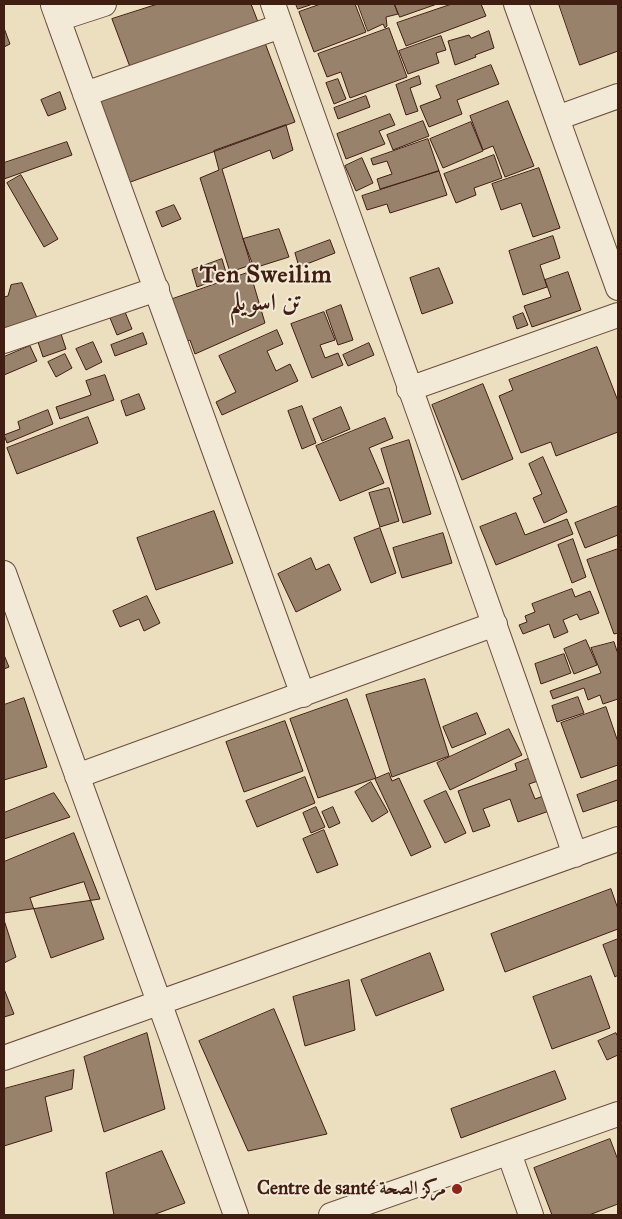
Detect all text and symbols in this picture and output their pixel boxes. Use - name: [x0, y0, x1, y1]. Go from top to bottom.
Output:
- district label: Ten Sweilim تن اسويلم: [198, 262, 334, 318]
- place label: Centre de santé مركز الصحة: [257, 1178, 446, 1200]
- marker: Centre de santé مركز الصحة: [450, 1182, 464, 1196]

